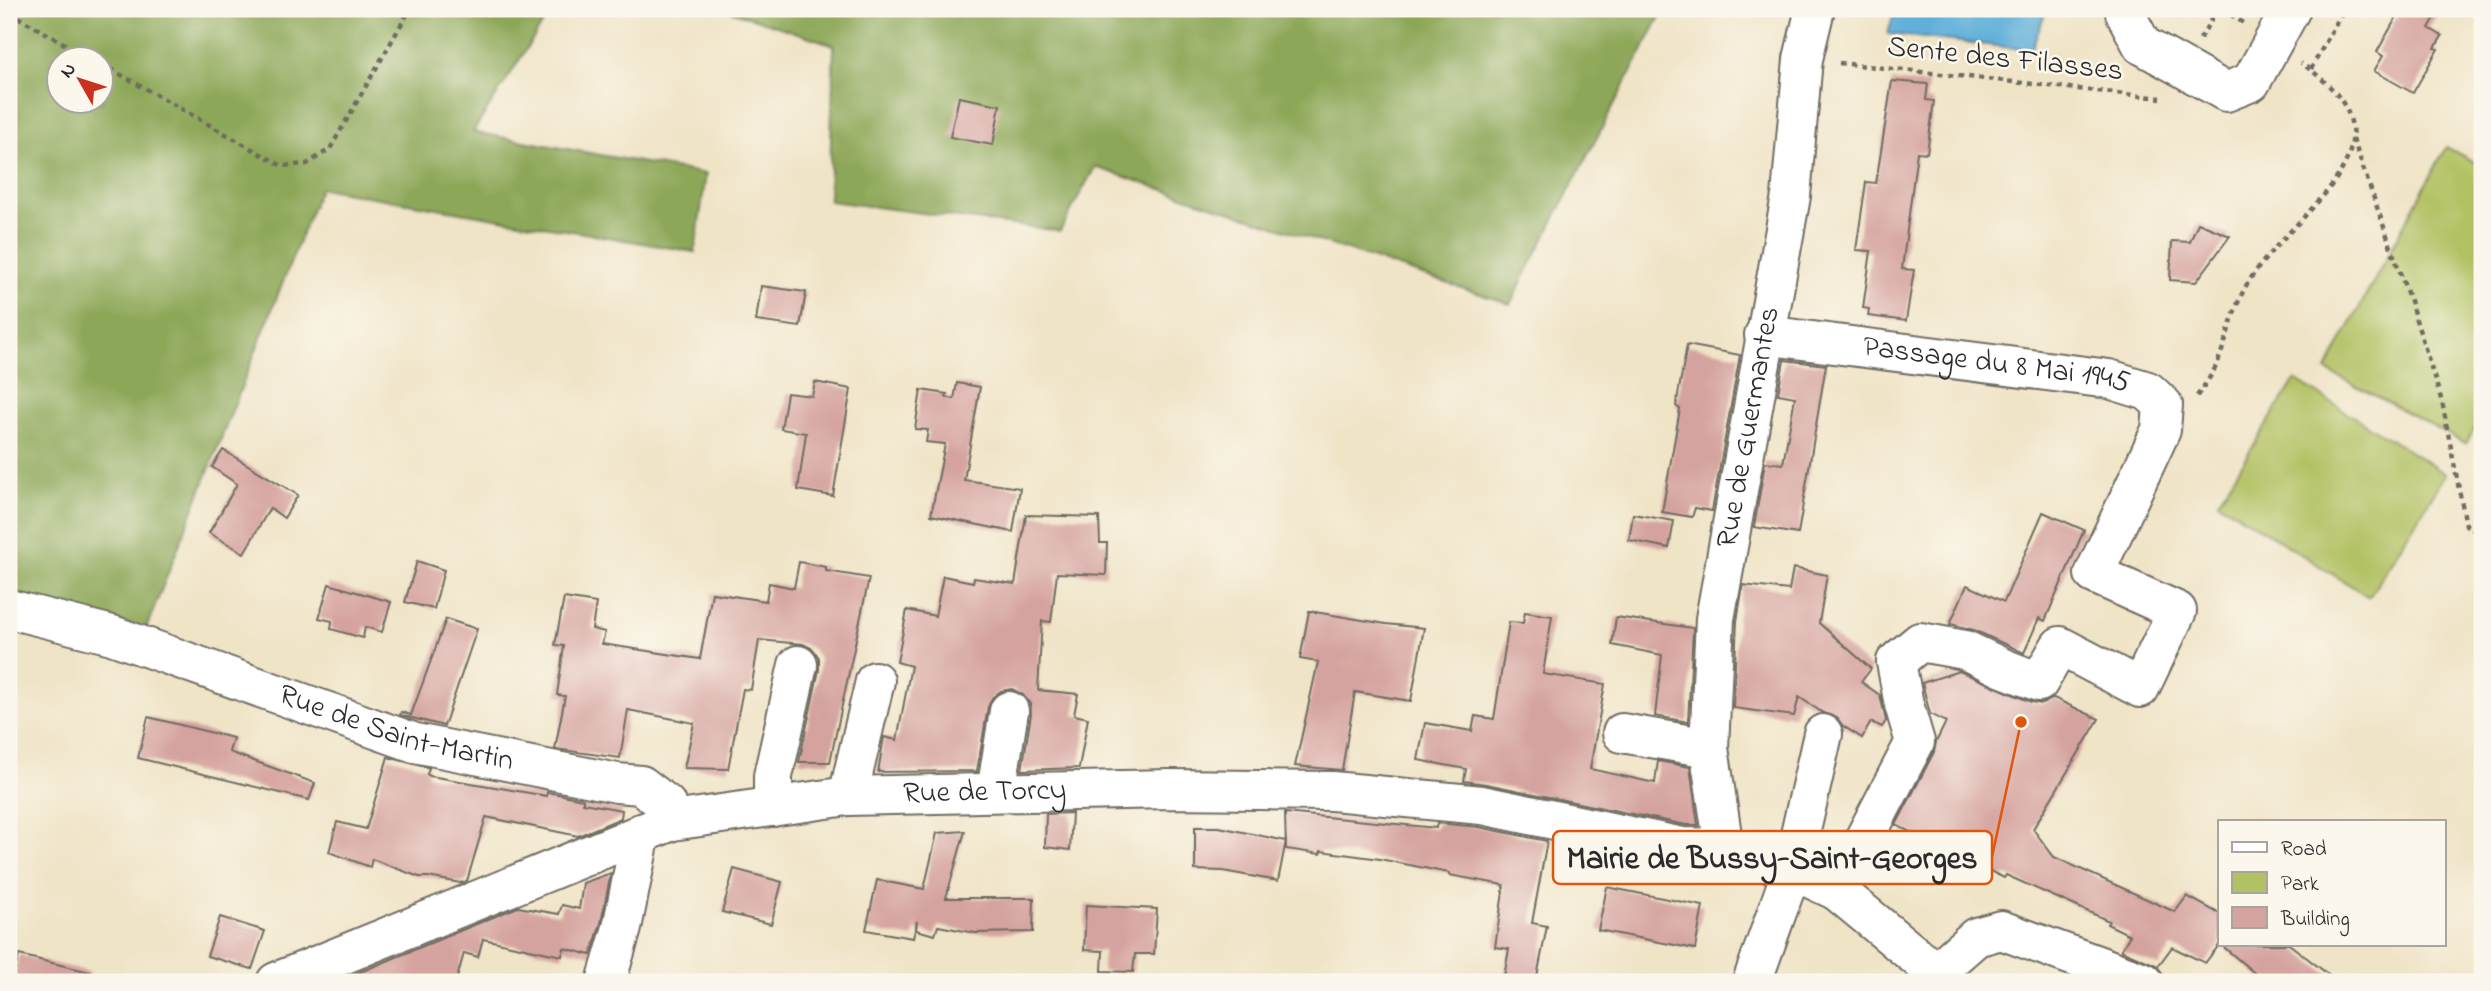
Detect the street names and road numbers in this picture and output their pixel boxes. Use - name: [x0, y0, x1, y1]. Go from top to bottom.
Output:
- street label: Sente des Filasses: [1885, 26, 2125, 94]
- street label: Rue de Guermantes: [1706, 303, 1793, 551]
- street label: Passage du 8 Mai 1945: [1860, 326, 2135, 406]
- street label: Rue de Saint-Martin: [272, 674, 517, 784]
- street label: Rue de Torcy: [903, 769, 1067, 817]

